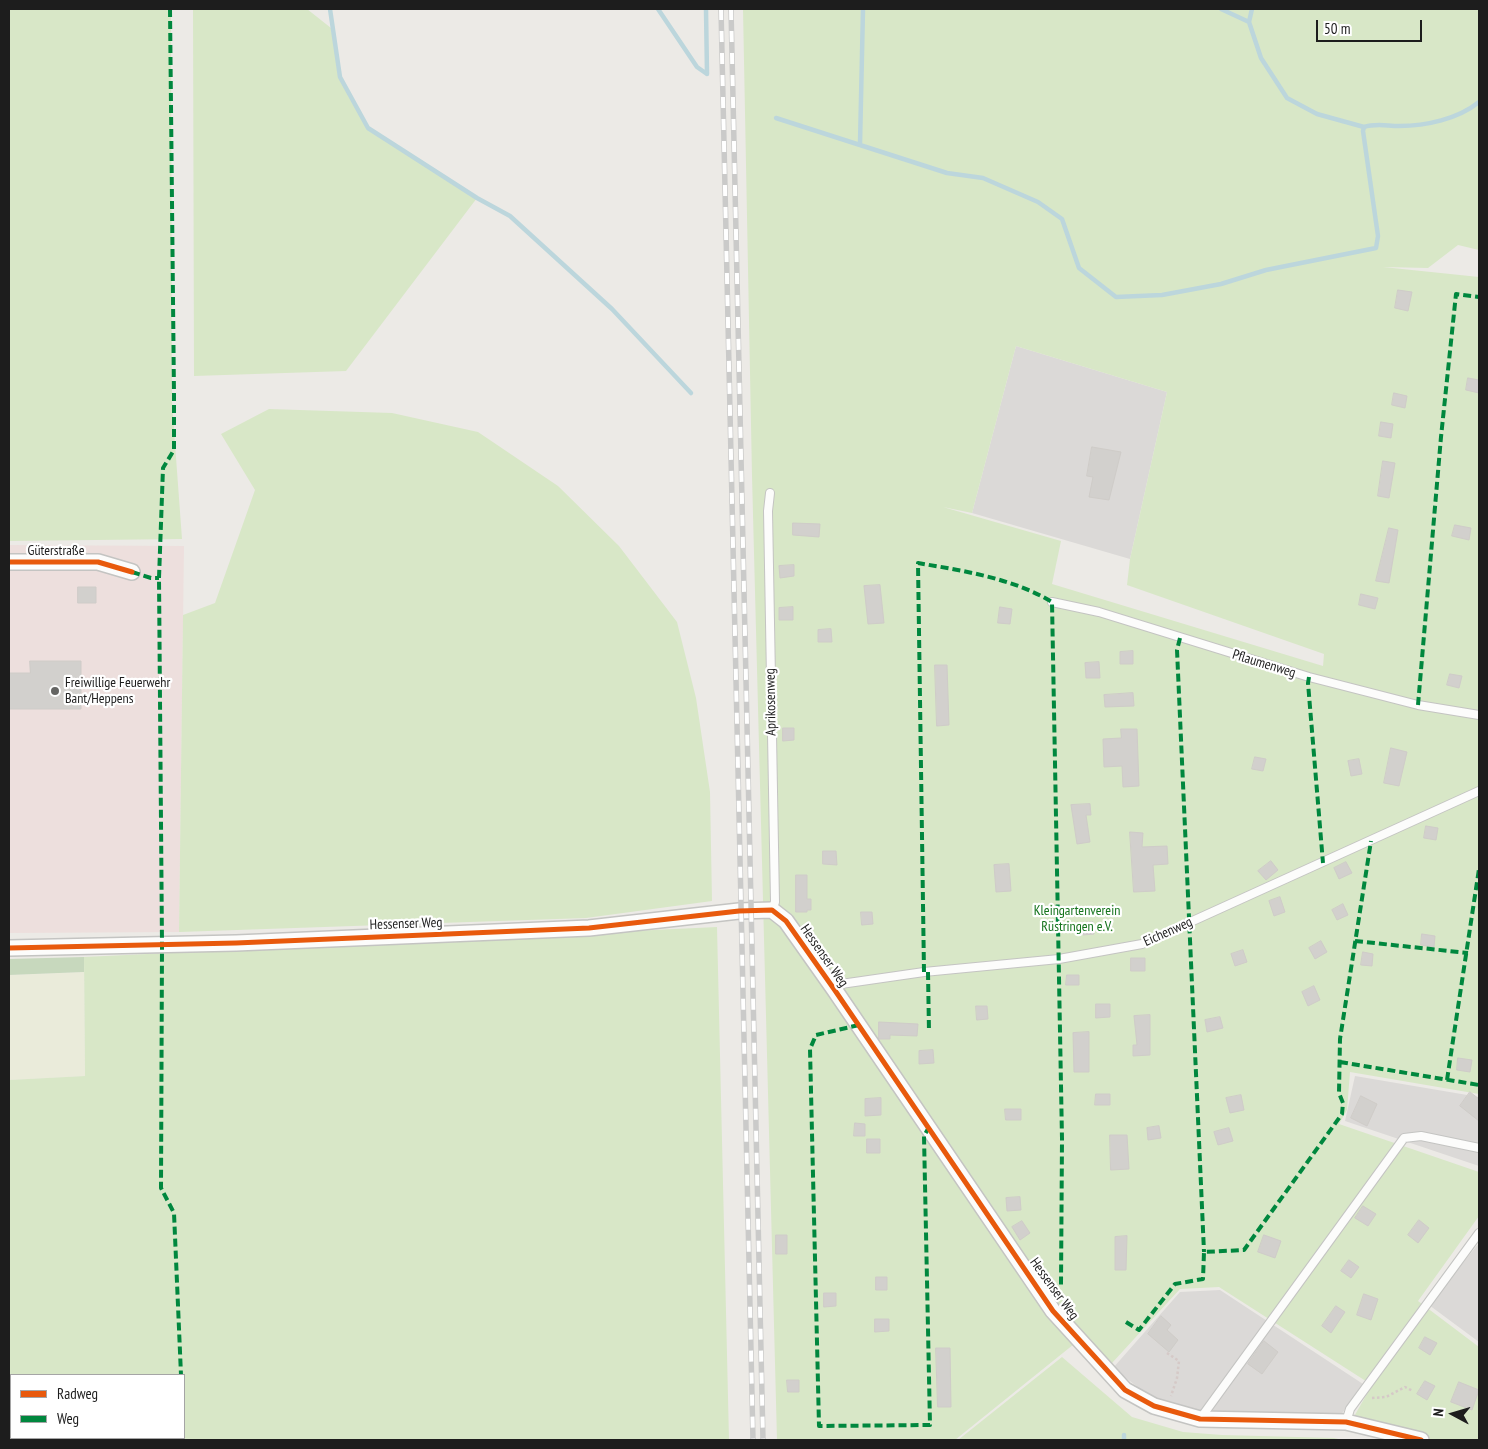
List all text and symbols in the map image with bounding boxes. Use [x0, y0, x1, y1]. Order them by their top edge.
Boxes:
scale bar [1318, 10, 1424, 42]
text: 50 m [1324, 19, 1350, 38]
street label: Güterstraße [28, 543, 84, 559]
street label: Pflaumenweg [1230, 646, 1298, 682]
street label: Aprikosenweg [762, 668, 780, 736]
place label: Freiwillige Feuerwehr Bant/Heppens [65, 675, 170, 708]
marker: Freiwillige Feuerwehr Bant/Heppens [49, 685, 61, 697]
park label: Kleingartenverein Rüstringen e.V. [1034, 903, 1120, 936]
street label: Hessenser Weg [369, 914, 443, 934]
street label: Eichenweg [1141, 914, 1195, 950]
street label: Hessenser Weg [796, 921, 852, 991]
street label: Hessenser Weg [1026, 1255, 1082, 1323]
legend [10, 1374, 185, 1439]
text: Radweg [57, 1384, 98, 1403]
north arrow [1428, 1389, 1478, 1439]
text: N [1429, 1408, 1447, 1417]
text: Weg [57, 1409, 79, 1428]

